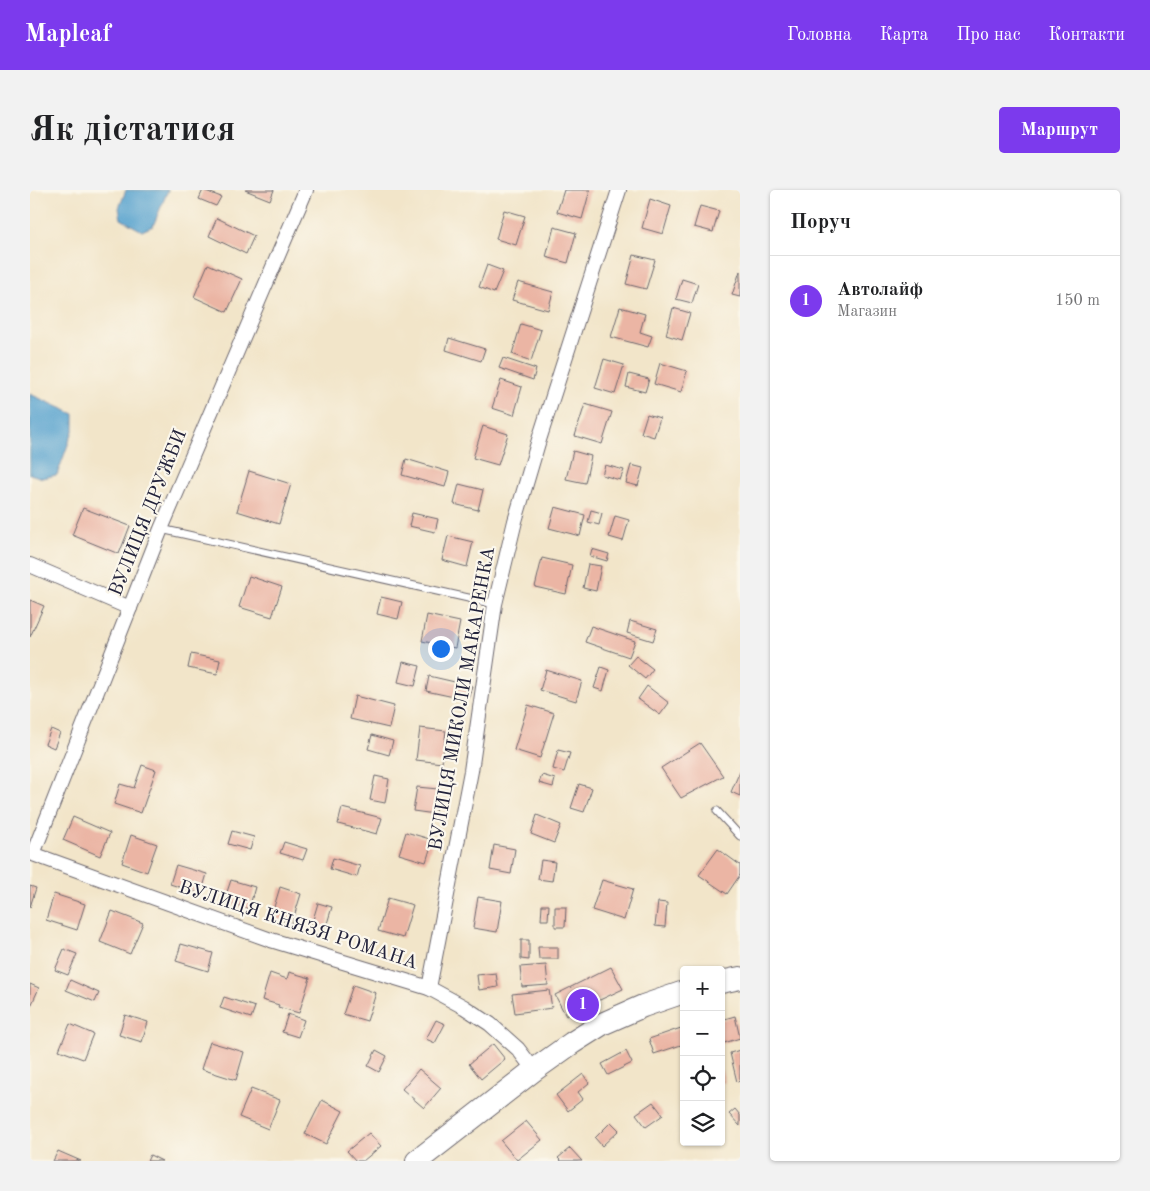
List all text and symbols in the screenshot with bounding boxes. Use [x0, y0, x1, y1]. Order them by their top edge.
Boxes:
text: Mapleaf [25, 23, 111, 47]
text: Головна [787, 26, 852, 44]
text: Карта [880, 26, 928, 44]
text: Про нас [956, 26, 1021, 44]
text: Контакти [1049, 26, 1125, 44]
button: Маршрут [999, 107, 1120, 153]
text: Як дістатися [30, 113, 235, 148]
text: Поруч [790, 212, 851, 233]
text: Автолайф [837, 281, 923, 300]
text: 1 [801, 293, 811, 309]
text: 150 m [1055, 293, 1100, 309]
text: Магазин [837, 304, 897, 320]
street label: ВУЛИЦЯ ДРУЖБИ [107, 427, 191, 599]
street label: ВУЛИЦЯ МИКОЛИ МАКАРЕНКА [427, 545, 499, 853]
your location [428, 636, 454, 662]
street label: ВУЛИЦЯ КНЯЗЯ РОМАНА [176, 878, 420, 974]
map controls [680, 966, 725, 1146]
button: + [680, 966, 725, 1011]
pin: 1 [567, 986, 599, 1024]
button: − [680, 1011, 725, 1056]
button: locate [680, 1056, 725, 1101]
button: layers [680, 1101, 725, 1146]

